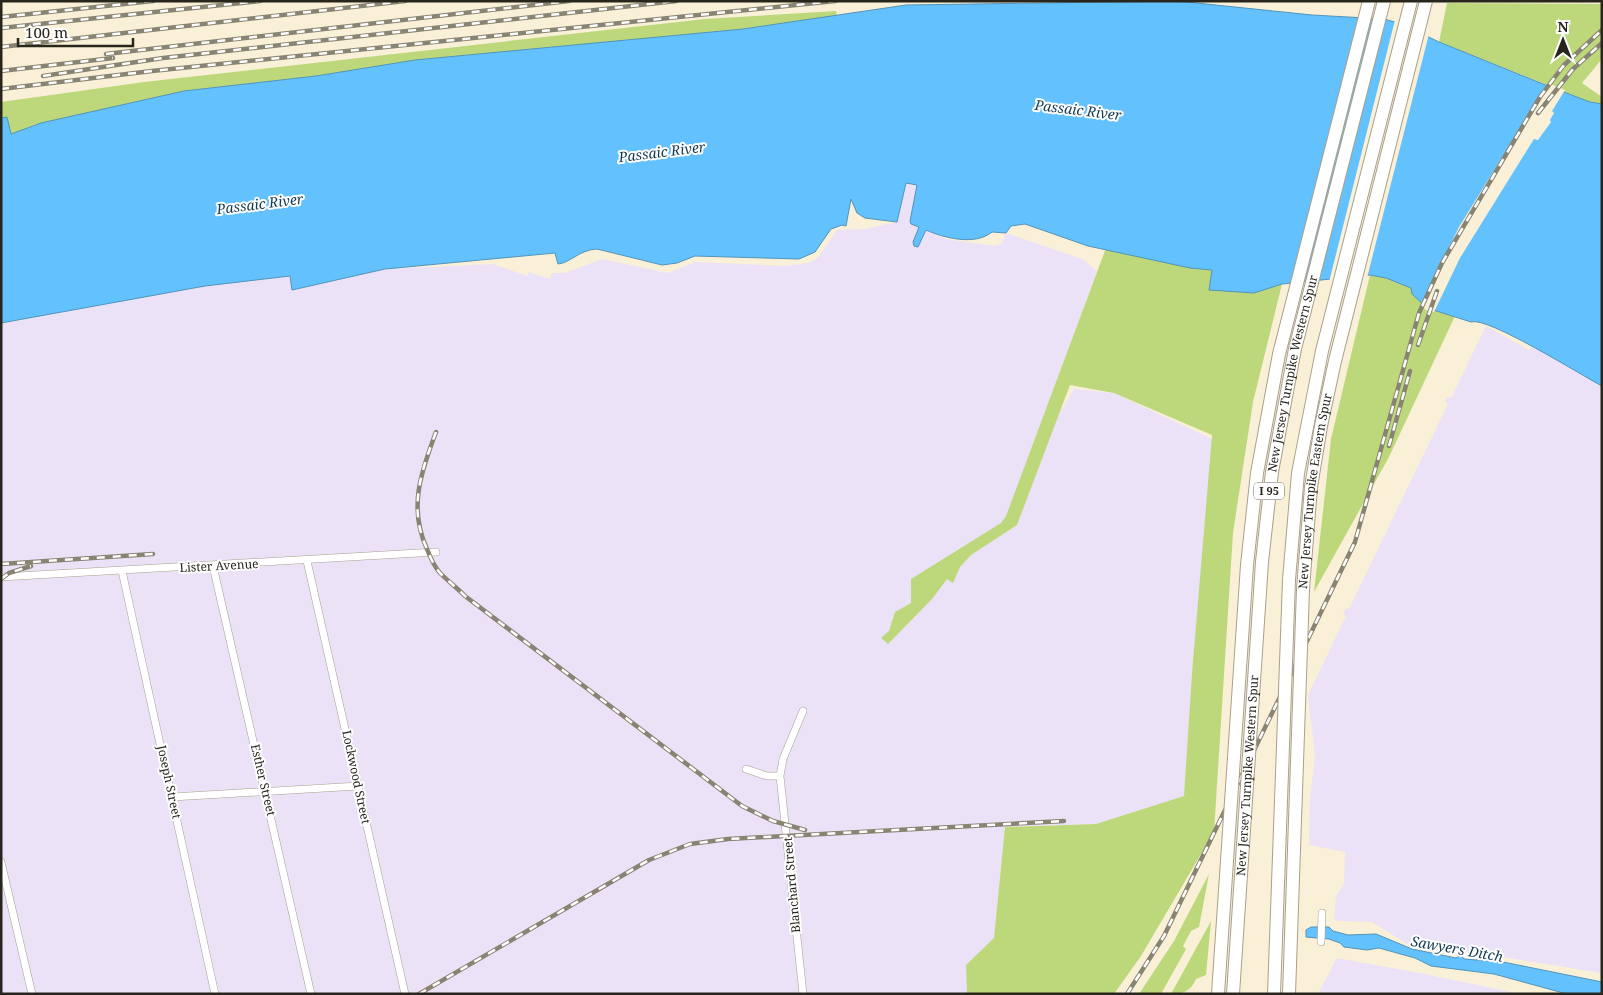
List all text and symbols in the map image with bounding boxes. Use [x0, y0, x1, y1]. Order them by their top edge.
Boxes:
scale bar [18, 15, 132, 47]
north arrow [1538, 15, 1588, 65]
text: N [1557, 17, 1569, 36]
text: 100 m [25, 22, 68, 42]
water label: Passaic River [1033, 95, 1123, 124]
water label: Passaic River [617, 137, 707, 166]
water label: Passaic River [215, 189, 305, 218]
street label: New Jersey Turnpike Western Spur [1263, 273, 1322, 474]
street label: New Jersey Turnpike Eastern Spur [1294, 391, 1336, 589]
road number: I 95 [1254, 482, 1284, 500]
street label: Lister Avenue [179, 555, 259, 576]
street label: New Jersey Turnpike Western Spur [1232, 674, 1262, 876]
street label: Lockwood Street [338, 728, 375, 825]
street label: Esther Street [247, 742, 280, 818]
street label: Joseph Street [153, 743, 186, 820]
street label: Blanchard Street [779, 837, 804, 934]
water label: Sawyers Ditch [1410, 931, 1505, 966]

